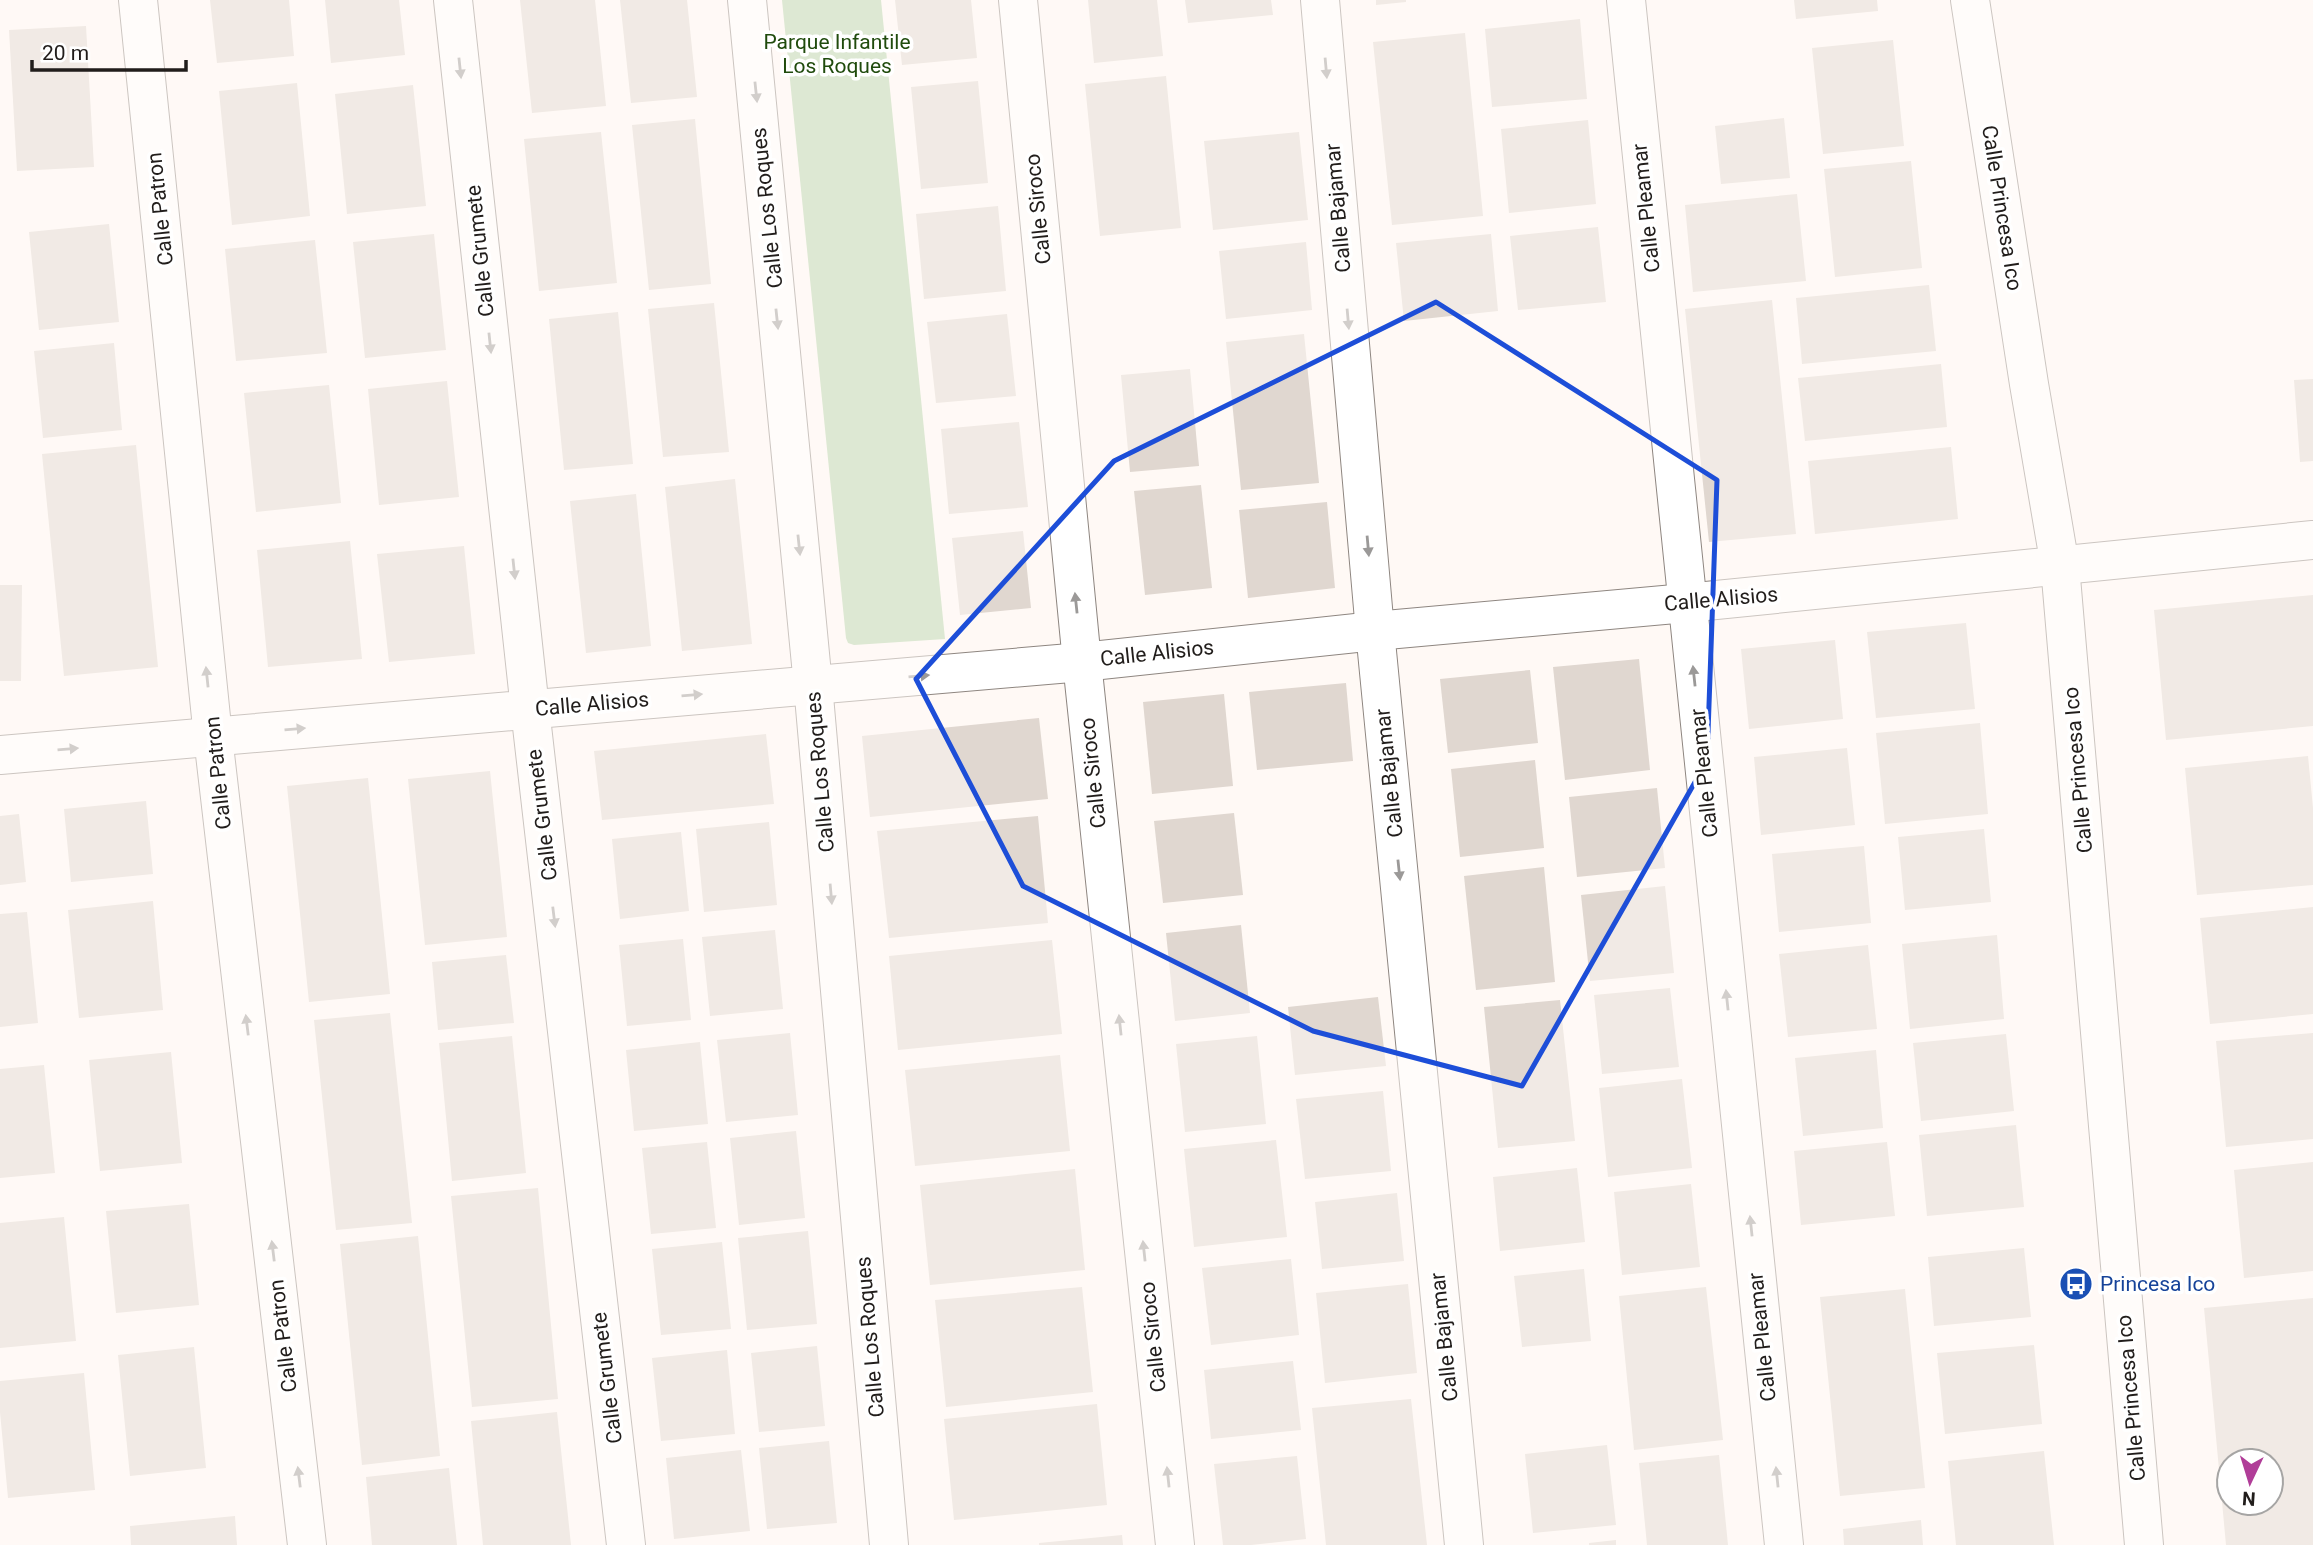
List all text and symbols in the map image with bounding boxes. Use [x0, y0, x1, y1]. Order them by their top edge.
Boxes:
scale bar [32, 28, 186, 72]
park label: Parque Infantile Los Roques [763, 30, 911, 78]
text: 20 m [42, 41, 89, 65]
one-way arrow [455, 57, 466, 79]
one-way arrow [1321, 57, 1332, 79]
one-way arrow [750, 82, 761, 104]
street label: Calle Princesa Ico [1977, 124, 2027, 292]
street label: Calle Los Roques [747, 126, 787, 290]
street label: Calle Bajamar [1320, 142, 1356, 274]
street label: Calle Pleamar [1627, 142, 1665, 274]
street label: Calle Patron [142, 151, 178, 267]
street label: Calle Siroco [1020, 152, 1056, 265]
street label: Calle Grumete [461, 184, 499, 318]
one-way arrow [772, 308, 783, 330]
one-way arrow [1343, 308, 1354, 330]
one-way arrow [485, 332, 496, 354]
one-way arrow [794, 534, 805, 556]
one-way arrow [1363, 535, 1374, 557]
one-way arrow [509, 558, 520, 580]
street label: Calle Alisios [1663, 582, 1779, 616]
one-way arrow [1070, 592, 1081, 614]
street label: Calle Alisios [1099, 635, 1215, 671]
one-way arrow [1688, 665, 1699, 687]
one-way arrow [202, 666, 213, 688]
one-way arrow [908, 670, 930, 681]
street label: Calle Princesa Ico [2059, 686, 2097, 854]
street label: Calle Alisios [534, 687, 650, 721]
one-way arrow [681, 689, 703, 700]
street label: Calle Los Roques [801, 691, 839, 853]
street label: Calle Bajamar [1370, 707, 1408, 839]
street label: Calle Pleamar [1685, 707, 1723, 839]
street label: Calle Patron [200, 715, 236, 831]
street label: Calle Siroco [1075, 716, 1111, 829]
one-way arrow [284, 724, 306, 735]
one-way arrow [57, 743, 79, 754]
street label: Calle Grumete [522, 748, 562, 882]
one-way arrow [1393, 859, 1404, 881]
one-way arrow [826, 883, 837, 905]
one-way arrow [548, 906, 559, 928]
one-way arrow [1722, 989, 1733, 1011]
one-way arrow [1114, 1013, 1125, 1035]
one-way arrow [241, 1014, 252, 1036]
one-way arrow [1745, 1215, 1756, 1237]
one-way arrow [267, 1240, 278, 1262]
one-way arrow [1138, 1240, 1149, 1262]
street label: Calle Los Roques [851, 1256, 889, 1418]
bus stop icon: Princesa Ico [2057, 1265, 2095, 1303]
street label: Calle Bajamar [1425, 1271, 1463, 1403]
street label: Calle Pleamar [1743, 1271, 1781, 1403]
place label: Princesa Ico [2100, 1272, 2215, 1296]
street label: Calle Patron [264, 1278, 302, 1394]
street label: Calle Siroco [1135, 1280, 1171, 1393]
street label: Calle Grumete [587, 1311, 627, 1445]
street label: Calle Princesa Ico [2112, 1314, 2150, 1482]
north arrow [2215, 1447, 2285, 1517]
one-way arrow [293, 1466, 304, 1488]
one-way arrow [1162, 1466, 1173, 1488]
one-way arrow [1771, 1466, 1782, 1488]
text: N [2241, 1487, 2256, 1510]

